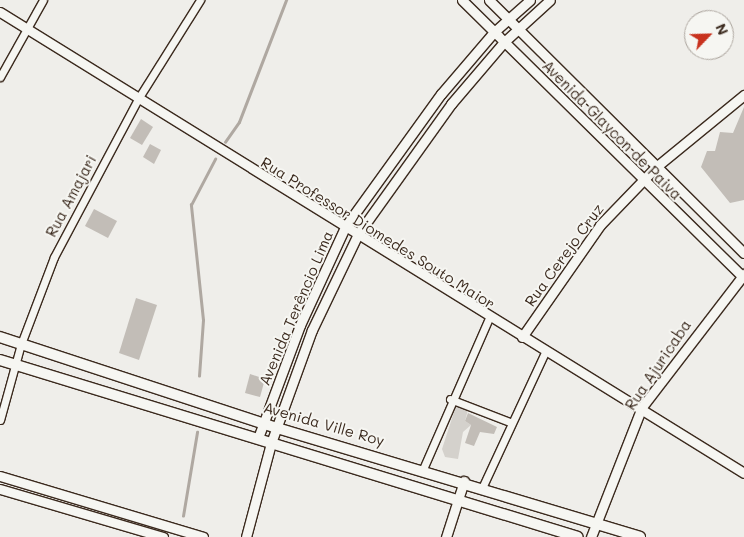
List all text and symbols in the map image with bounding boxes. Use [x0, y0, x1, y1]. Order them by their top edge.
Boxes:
north arrow [684, 10, 734, 60]
text: N [711, 20, 733, 38]
street label: Avenida Glaycon de Paiva [539, 57, 685, 203]
street label: Rua Amajari [42, 152, 100, 240]
street label: Rua Professor Diomedes Souto Maior [258, 153, 498, 313]
street label: Rua Cerejo Cruz [521, 200, 607, 310]
street label: Avenida Terêncio Lima [255, 228, 337, 388]
street label: Rua Ajuricaba [621, 317, 695, 413]
street label: Avenida Ville Roy [262, 398, 386, 450]

